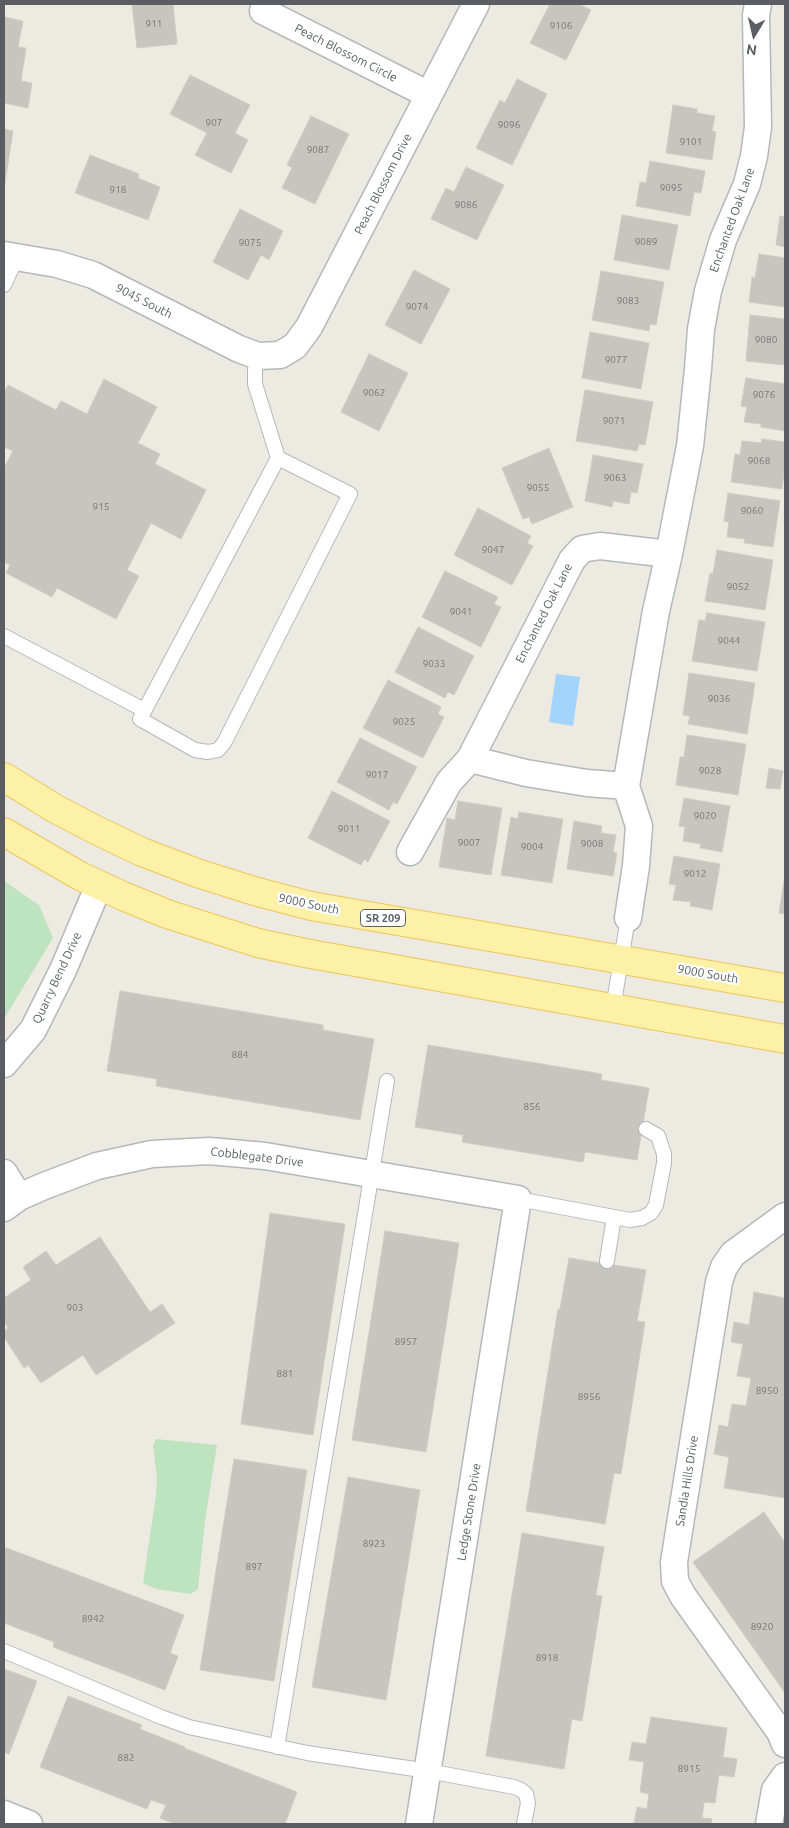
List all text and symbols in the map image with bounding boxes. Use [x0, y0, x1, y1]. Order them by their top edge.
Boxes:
north arrow [729, 10, 779, 60]
house number: 911 [146, 18, 162, 30]
house number: 9106 [550, 20, 572, 32]
street label: Peach Blossom Circle [292, 21, 400, 85]
text: N [745, 41, 758, 59]
house number: 907 [206, 117, 222, 129]
house number: 9096 [498, 119, 520, 131]
street label: Peach Blossom Drive [351, 131, 415, 237]
house number: 9101 [680, 136, 702, 148]
house number: 9087 [307, 144, 329, 156]
street label: Enchanted Oak Lane [706, 166, 758, 274]
house number: 9095 [660, 182, 682, 194]
house number: 918 [110, 184, 126, 196]
house number: 9086 [455, 199, 477, 211]
house number: 9089 [635, 236, 657, 248]
house number: 9075 [239, 237, 261, 249]
street label: 9045 South [113, 281, 175, 321]
house number: 9083 [617, 295, 639, 307]
house number: 9074 [406, 301, 428, 313]
house number: 9080 [755, 334, 777, 346]
house number: 9077 [605, 354, 627, 366]
house number: 9062 [363, 387, 385, 399]
house number: 9076 [753, 389, 775, 401]
house number: 9071 [603, 415, 625, 427]
house number: 9068 [748, 455, 770, 467]
house number: 9063 [604, 472, 626, 484]
house number: 9055 [527, 482, 549, 494]
house number: 915 [93, 501, 109, 513]
house number: 9060 [741, 505, 763, 517]
house number: 9047 [482, 544, 504, 556]
street label: Enchanted Oak Lane [513, 561, 575, 665]
house number: 9052 [727, 581, 749, 593]
house number: 9041 [450, 606, 472, 618]
house number: 9044 [718, 635, 740, 647]
house number: 9033 [423, 658, 445, 670]
house number: 9036 [708, 693, 730, 705]
house number: 9025 [393, 716, 415, 728]
house number: 9028 [699, 765, 721, 777]
house number: 9017 [366, 769, 388, 781]
house number: 9020 [694, 810, 716, 822]
house number: 9011 [338, 823, 360, 835]
house number: 9007 [458, 837, 480, 849]
house number: 9008 [581, 838, 603, 850]
house number: 9004 [521, 841, 543, 853]
house number: 9012 [684, 868, 706, 880]
street label: 9000 South [277, 891, 341, 917]
road number: SR 209 [360, 910, 406, 926]
street label: Quarry Bend Drive [29, 930, 85, 1026]
street label: 9000 South [676, 962, 740, 986]
house number: 884 [232, 1049, 248, 1061]
house number: 856 [524, 1101, 540, 1113]
street label: Cobblegate Drive [210, 1144, 304, 1170]
house number: 903 [67, 1302, 83, 1314]
house number: 8957 [395, 1336, 417, 1348]
house number: 881 [277, 1368, 293, 1380]
house number: 8950 [756, 1385, 778, 1397]
house number: 8956 [578, 1391, 600, 1403]
street label: Sandia Hills Drive [673, 1434, 701, 1528]
street label: Ledge Stone Drive [454, 1462, 484, 1562]
house number: 8923 [363, 1538, 385, 1550]
house number: 897 [246, 1561, 262, 1573]
house number: 8942 [82, 1613, 104, 1625]
house number: 8920 [751, 1621, 773, 1633]
house number: 8918 [536, 1652, 558, 1664]
house number: 882 [118, 1752, 134, 1764]
house number: 8915 [678, 1763, 700, 1775]

